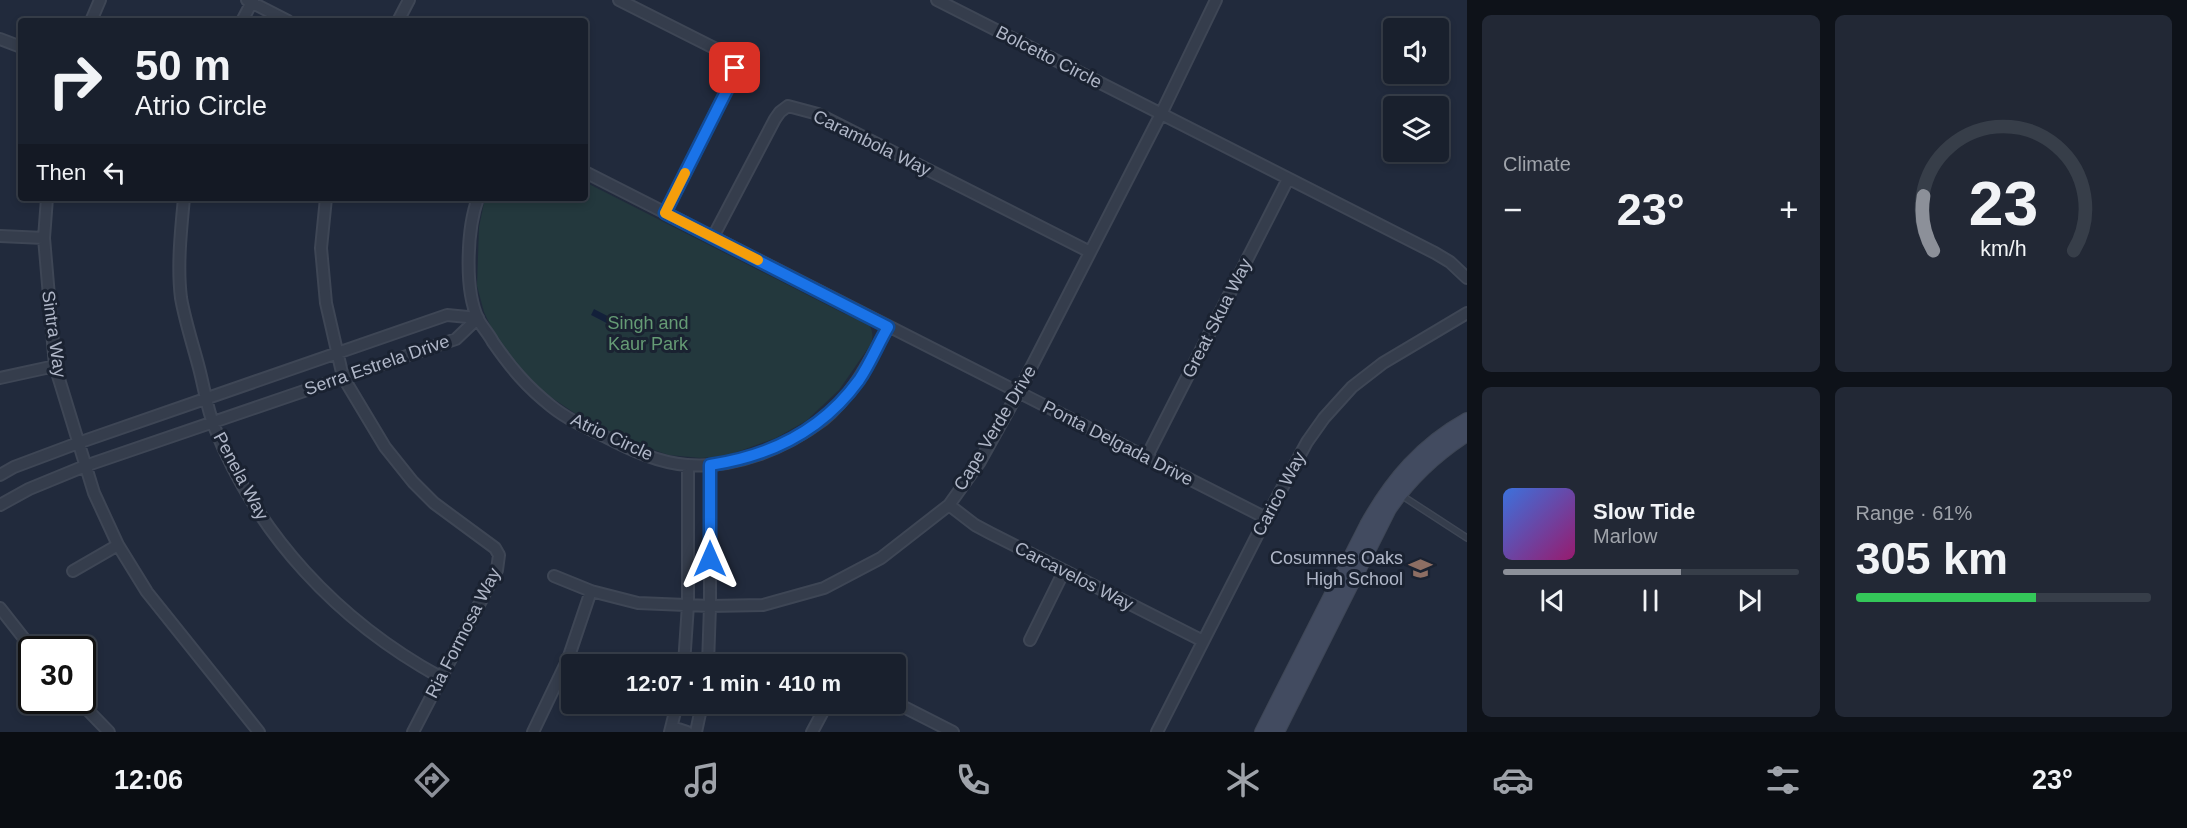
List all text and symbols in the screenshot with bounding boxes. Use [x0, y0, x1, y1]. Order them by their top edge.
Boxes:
map controls [1383, 18, 1449, 162]
button: sound [1383, 18, 1449, 84]
street label: Bolcetto Circle [993, 22, 1105, 92]
icon: right [36, 42, 114, 120]
text: 50 m [135, 42, 231, 89]
pin [709, 42, 760, 93]
icon: arrive [718, 51, 751, 84]
text: Atrio Circle [135, 91, 267, 121]
button: layers [1383, 96, 1449, 162]
street label: Carambola Way [810, 106, 934, 180]
text: Climate [1503, 153, 1571, 175]
icon: left [98, 156, 131, 189]
text: Then [36, 160, 86, 185]
text: 23 [1969, 169, 2038, 238]
text: 23° [1617, 184, 1685, 235]
text: − [1503, 191, 1522, 228]
text: + [1779, 191, 1799, 228]
text: km/h [1980, 237, 2026, 261]
street label: Great Skua Way [1178, 255, 1256, 381]
street label: Sintra Way [38, 289, 70, 379]
park label: Singh and Kaur Park [607, 313, 689, 354]
street label: Serra Estrela Drive [302, 331, 452, 399]
street label: Cape Verde Drive [950, 362, 1040, 494]
street label: Ponta Delgada Drive [1039, 396, 1197, 490]
street label: Atrio Circle [568, 409, 656, 465]
street label: Penela Way [210, 429, 272, 523]
street label: Carico Way [1248, 449, 1310, 539]
text: Slow Tide [1593, 499, 1695, 524]
text: Range · 61% [1856, 502, 1972, 524]
text: Marlow [1593, 525, 1657, 547]
position arrow [678, 527, 742, 591]
text: 305 km [1856, 533, 2008, 584]
street label: Carcavelos Way [1011, 537, 1137, 615]
place label: Cosumnes Oaks High School [1270, 548, 1403, 589]
school or university icon: Cosumnes Oaks High School [1408, 555, 1434, 581]
street label: Ria Formosa Way [422, 565, 504, 701]
icon: previous [1536, 584, 1569, 617]
icon: pause [1634, 584, 1667, 617]
icon: next [1733, 584, 1766, 617]
speed limit sign: 30 [18, 636, 96, 714]
text: 12:07 · 1 min · 410 m [626, 671, 841, 696]
icon: directions [411, 759, 453, 801]
icon: music [681, 759, 723, 801]
icon: phone [952, 759, 994, 801]
icon: climate [1222, 759, 1264, 801]
icon: car [1492, 759, 1534, 801]
icon: filters [1762, 759, 1804, 801]
text: 12:06 [114, 765, 183, 795]
text: 23° [2032, 765, 2073, 795]

